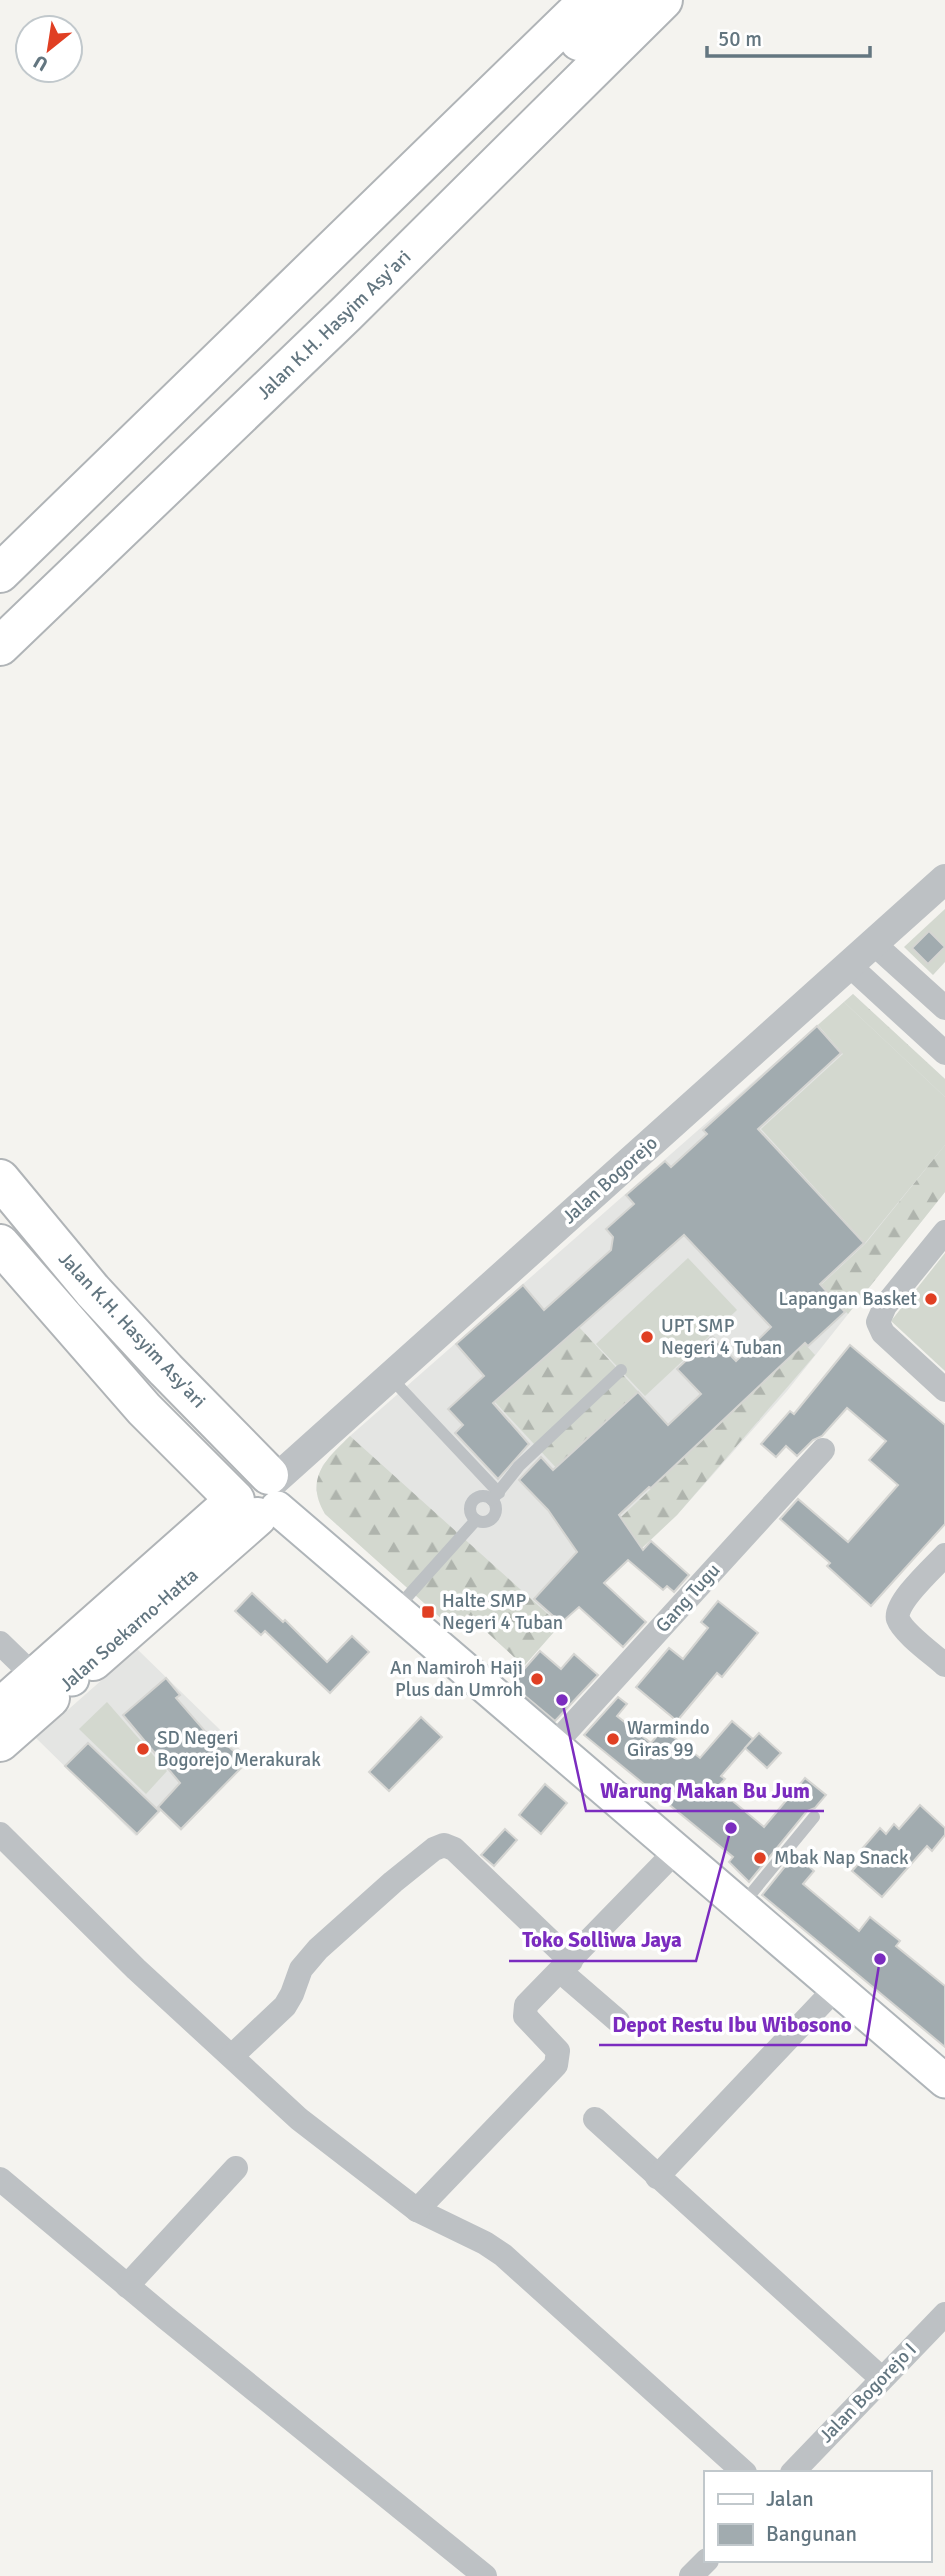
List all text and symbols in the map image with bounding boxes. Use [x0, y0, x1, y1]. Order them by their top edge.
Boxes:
north arrow [14, 14, 84, 84]
scale bar [707, 14, 870, 58]
text: 50 m [718, 26, 762, 52]
text: U [29, 49, 53, 76]
street label: Jalan K.H. Hasyim Asy'ari [252, 245, 416, 405]
street label: Jalan Bogorejo [557, 1131, 663, 1229]
street label: Jalan K.H. Hasyim Asy'ari [53, 1247, 211, 1413]
place label: Lapangan Basket [779, 1287, 917, 1311]
marker: Lapangan Basket [923, 1291, 939, 1307]
place label: UPT SMP Negeri 4 Tuban [661, 1314, 782, 1360]
marker: UPT SMP Negeri 4 Tuban [639, 1329, 655, 1345]
street label: Gang Tugu [651, 1558, 725, 1638]
street label: Jalan Soekarno-Hatta [55, 1563, 203, 1697]
place label: Halte SMP Negeri 4 Tuban [442, 1589, 563, 1635]
marker: Halte SMP Negeri 4 Tuban [420, 1604, 436, 1620]
place label: An Namiroh Haji Plus dan Umroh [390, 1656, 523, 1702]
marker: An Namiroh Haji Plus dan Umroh [529, 1671, 545, 1687]
place label: Warmindo Giras 99 [627, 1716, 710, 1762]
place label: SD Negeri Bogorejo Merakurak [157, 1726, 321, 1772]
marker: Warmindo Giras 99 [605, 1731, 621, 1747]
marker: SD Negeri Bogorejo Merakurak [135, 1741, 151, 1757]
callout: Warung Makan Bu Jum [586, 1769, 824, 1811]
text: Warung Makan Bu Jum [600, 1778, 810, 1804]
place label: Mbak Nap Snack [774, 1846, 909, 1870]
marker: Mbak Nap Snack [752, 1850, 768, 1866]
callout: Toko Solliwa Jaya [509, 1919, 696, 1961]
text: Toko Solliwa Jaya [522, 1927, 682, 1953]
callout: Depot Restu Ibu Wibosono [599, 2003, 866, 2045]
text: Depot Restu Ibu Wibosono [612, 2012, 852, 2038]
street label: Jalan Bogorejo I [814, 2338, 922, 2448]
legend [704, 2471, 931, 2562]
text: Jalan [766, 2486, 814, 2512]
text: Bangunan [766, 2521, 857, 2547]

